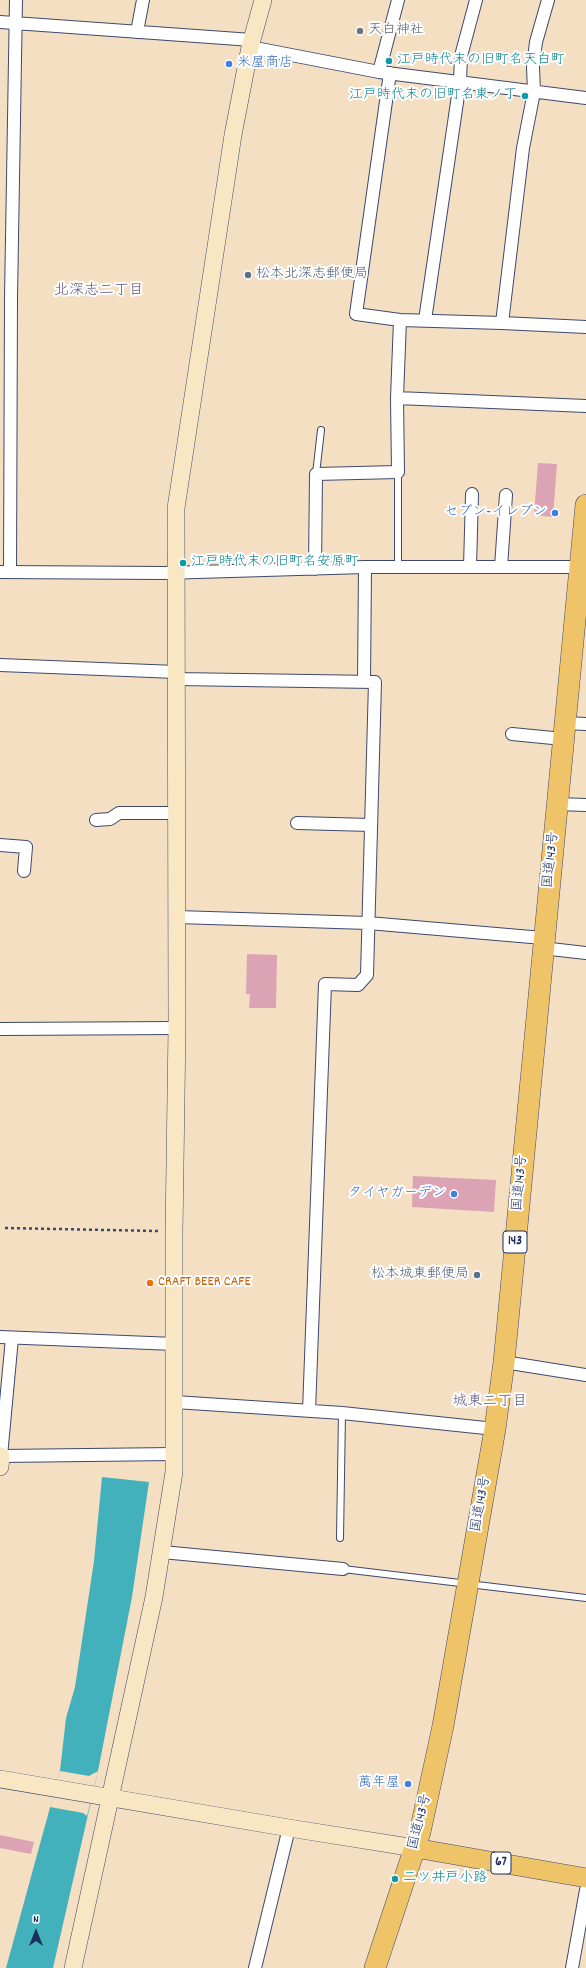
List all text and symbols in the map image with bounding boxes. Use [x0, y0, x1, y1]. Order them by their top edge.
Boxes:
place label: 天白神社 [368, 23, 424, 39]
marker: 天白神社 [355, 26, 365, 36]
place label: 江戸時代末の旧町名天白町 [397, 53, 565, 69]
place label: 米屋商店 [237, 56, 293, 72]
marker: 江戸時代末の旧町名天白町 [384, 56, 394, 66]
marker: 米屋商店 [224, 59, 234, 69]
place label: 江戸時代末の旧町名東ノ丁 [349, 88, 517, 104]
marker: 江戸時代末の旧町名東ノ丁 [520, 91, 530, 101]
place label: 松本北深志郵便局 [256, 267, 368, 283]
marker: 松本北深志郵便局 [243, 270, 253, 280]
district label: 北深志二丁目 [54, 283, 144, 301]
place label: セブン-イレブン [444, 505, 547, 521]
marker: セブン-イレブン [550, 508, 560, 518]
place label: 江戸時代末の旧町名安原町 [191, 555, 359, 571]
marker: 江戸時代末の旧町名安原町 [178, 558, 188, 568]
street label: 国道143号 [541, 831, 563, 889]
street label: 国道143号 [510, 1154, 532, 1212]
place label: タイヤガーデン [348, 1186, 446, 1202]
marker: タイヤガーデン [449, 1189, 459, 1199]
road number: 143 [503, 1231, 527, 1253]
place label: 松本城東郵便局 [371, 1267, 469, 1283]
marker: 松本城東郵便局 [472, 1270, 482, 1280]
place label: CRAFT BEER CAFE [158, 1275, 251, 1291]
marker: CRAFT BEER CAFE [145, 1278, 155, 1288]
district label: 城東二丁目 [453, 1394, 527, 1412]
street label: 国道143号 [469, 1474, 495, 1534]
place label: 萬年屋 [358, 1776, 400, 1792]
marker: 萬年屋 [403, 1779, 413, 1789]
street label: 国道143号 [406, 1792, 436, 1852]
road number: 67 [491, 1852, 511, 1874]
place label: 二ツ井戸小路 [403, 1871, 487, 1887]
marker: 二ツ井戸小路 [390, 1874, 400, 1884]
north arrow [16, 1912, 56, 1952]
text: N [33, 1912, 39, 1928]

